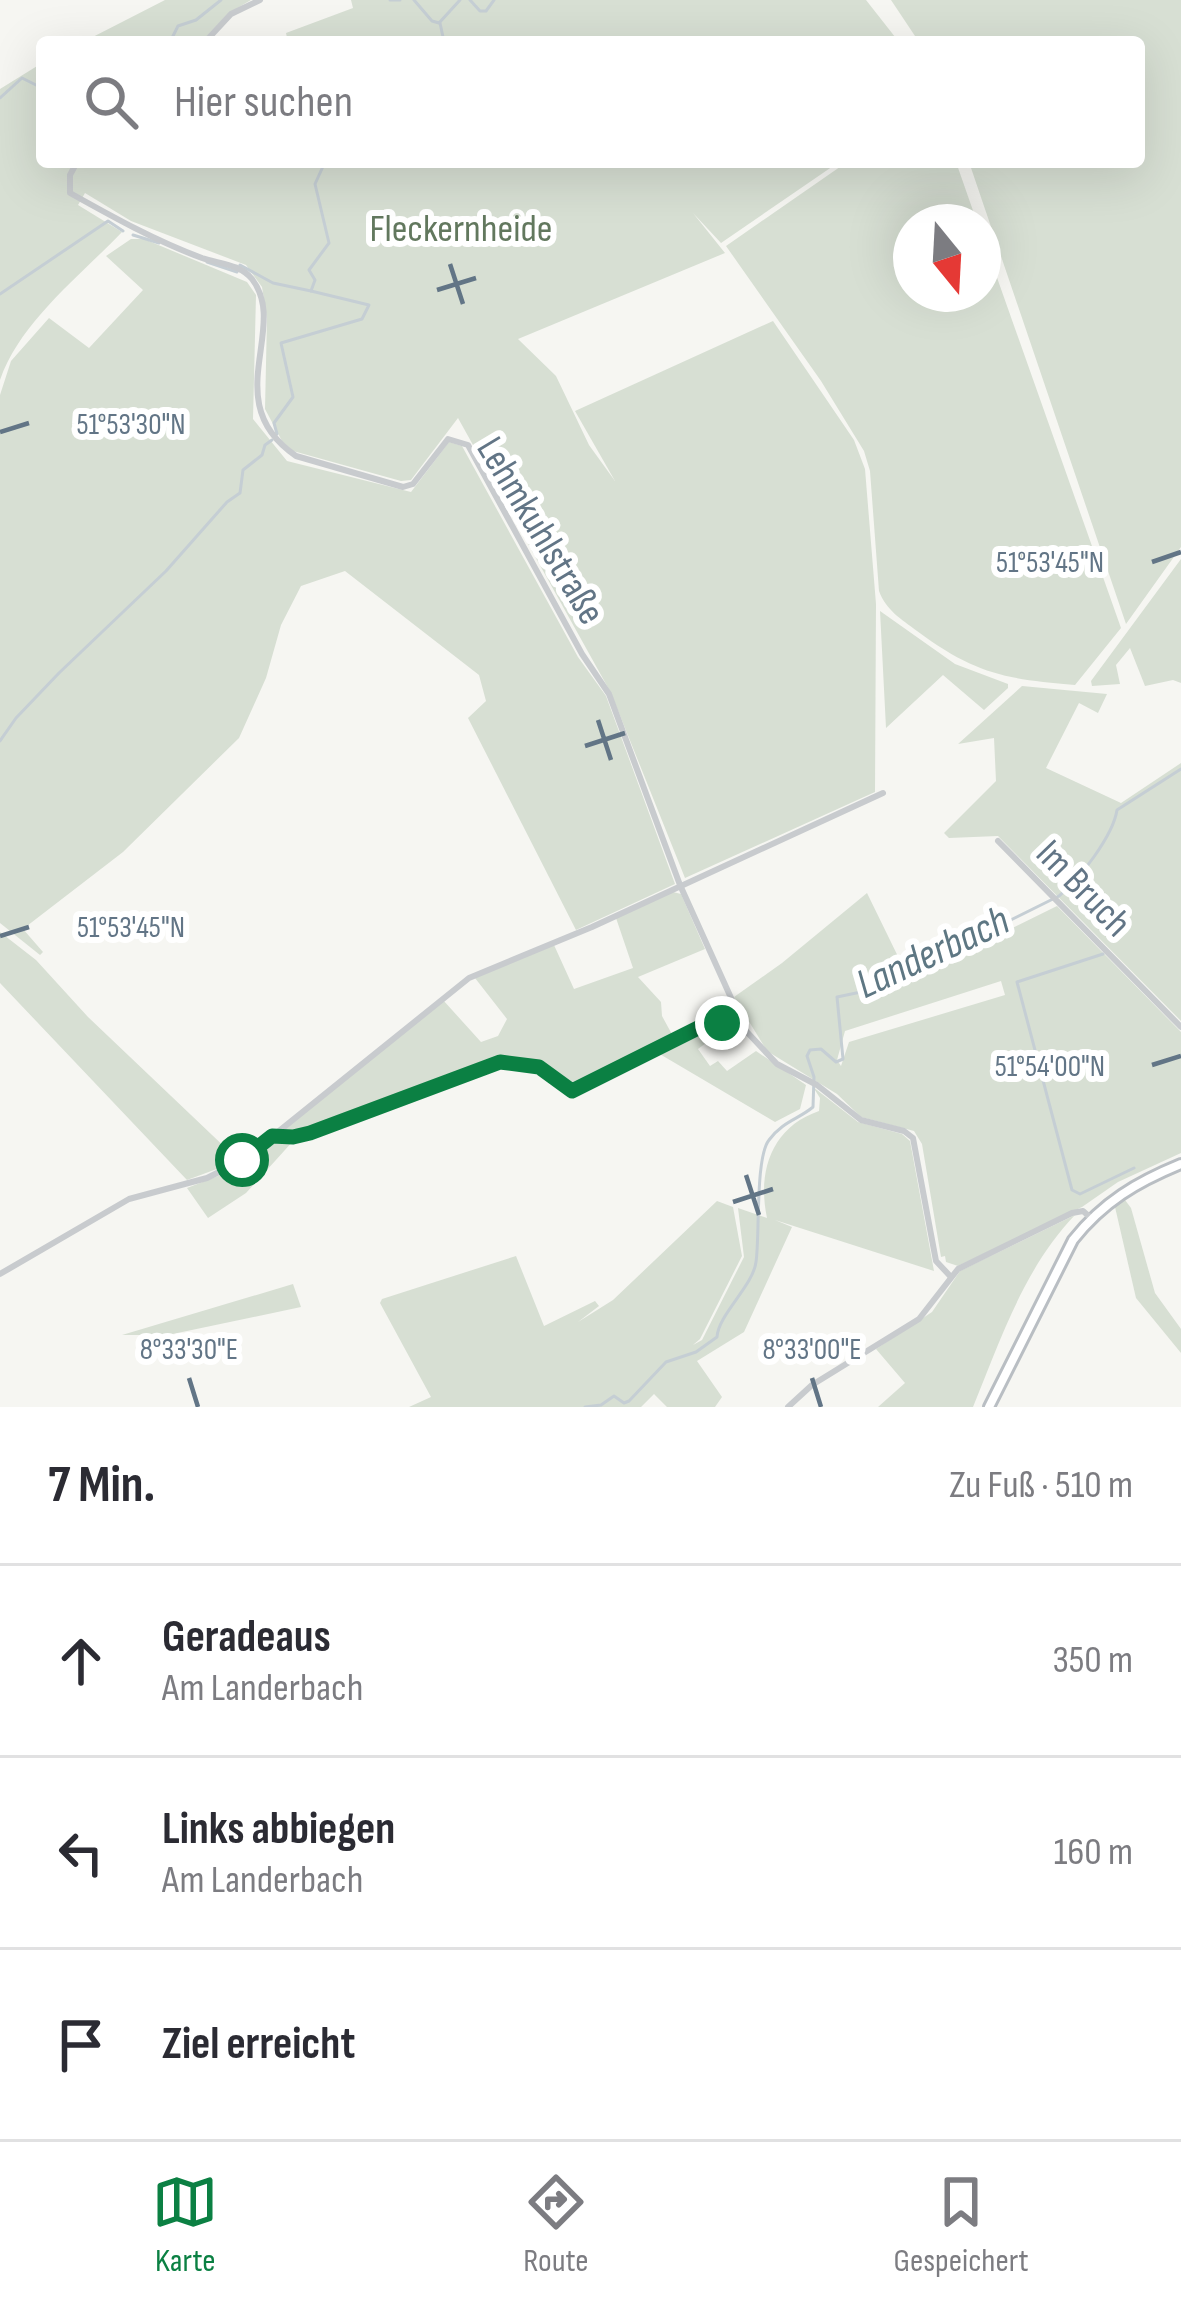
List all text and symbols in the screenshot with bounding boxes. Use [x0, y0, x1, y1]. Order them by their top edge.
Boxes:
search box [36, 36, 1145, 168]
icon: search [78, 69, 144, 135]
text: Hier suchen [174, 75, 353, 130]
north arrow [893, 204, 1001, 312]
park label: Fleckernheide [370, 206, 552, 253]
text: 51°53'30"N [76, 407, 186, 443]
street label: Lehmkuhlstraße [466, 429, 614, 633]
text: 51°53'45"N [996, 545, 1104, 581]
street label: Im Bruch [1026, 831, 1140, 947]
water label: Landerbach [848, 895, 1018, 1011]
text: 51°53'45"N [77, 910, 185, 946]
route end [695, 996, 749, 1050]
text: 51°54'00"N [995, 1049, 1105, 1085]
route start [215, 1133, 269, 1187]
text: 8°33'30"E [140, 1332, 238, 1368]
text: 8°33'00"E [762, 1332, 862, 1368]
text: 7 Min. [48, 1455, 155, 1516]
text: Zu Fuß · 510 m [949, 1462, 1133, 1509]
text: Geradeaus [162, 1610, 331, 1665]
icon: ahead [48, 1628, 114, 1694]
text: 350 m [1052, 1637, 1133, 1684]
text: Am Landerbach [162, 1665, 363, 1712]
text: Links abbiegen [162, 1802, 395, 1857]
icon: left [48, 1820, 114, 1886]
text: 160 m [1054, 1829, 1133, 1876]
text: Am Landerbach [162, 1857, 363, 1904]
icon: arrive [48, 2012, 114, 2078]
text: Ziel erreicht [162, 2017, 355, 2072]
tab: Karte [152, 2169, 218, 2281]
tab: Route [523, 2169, 589, 2281]
tab: Gespeichert [893, 2169, 1029, 2281]

